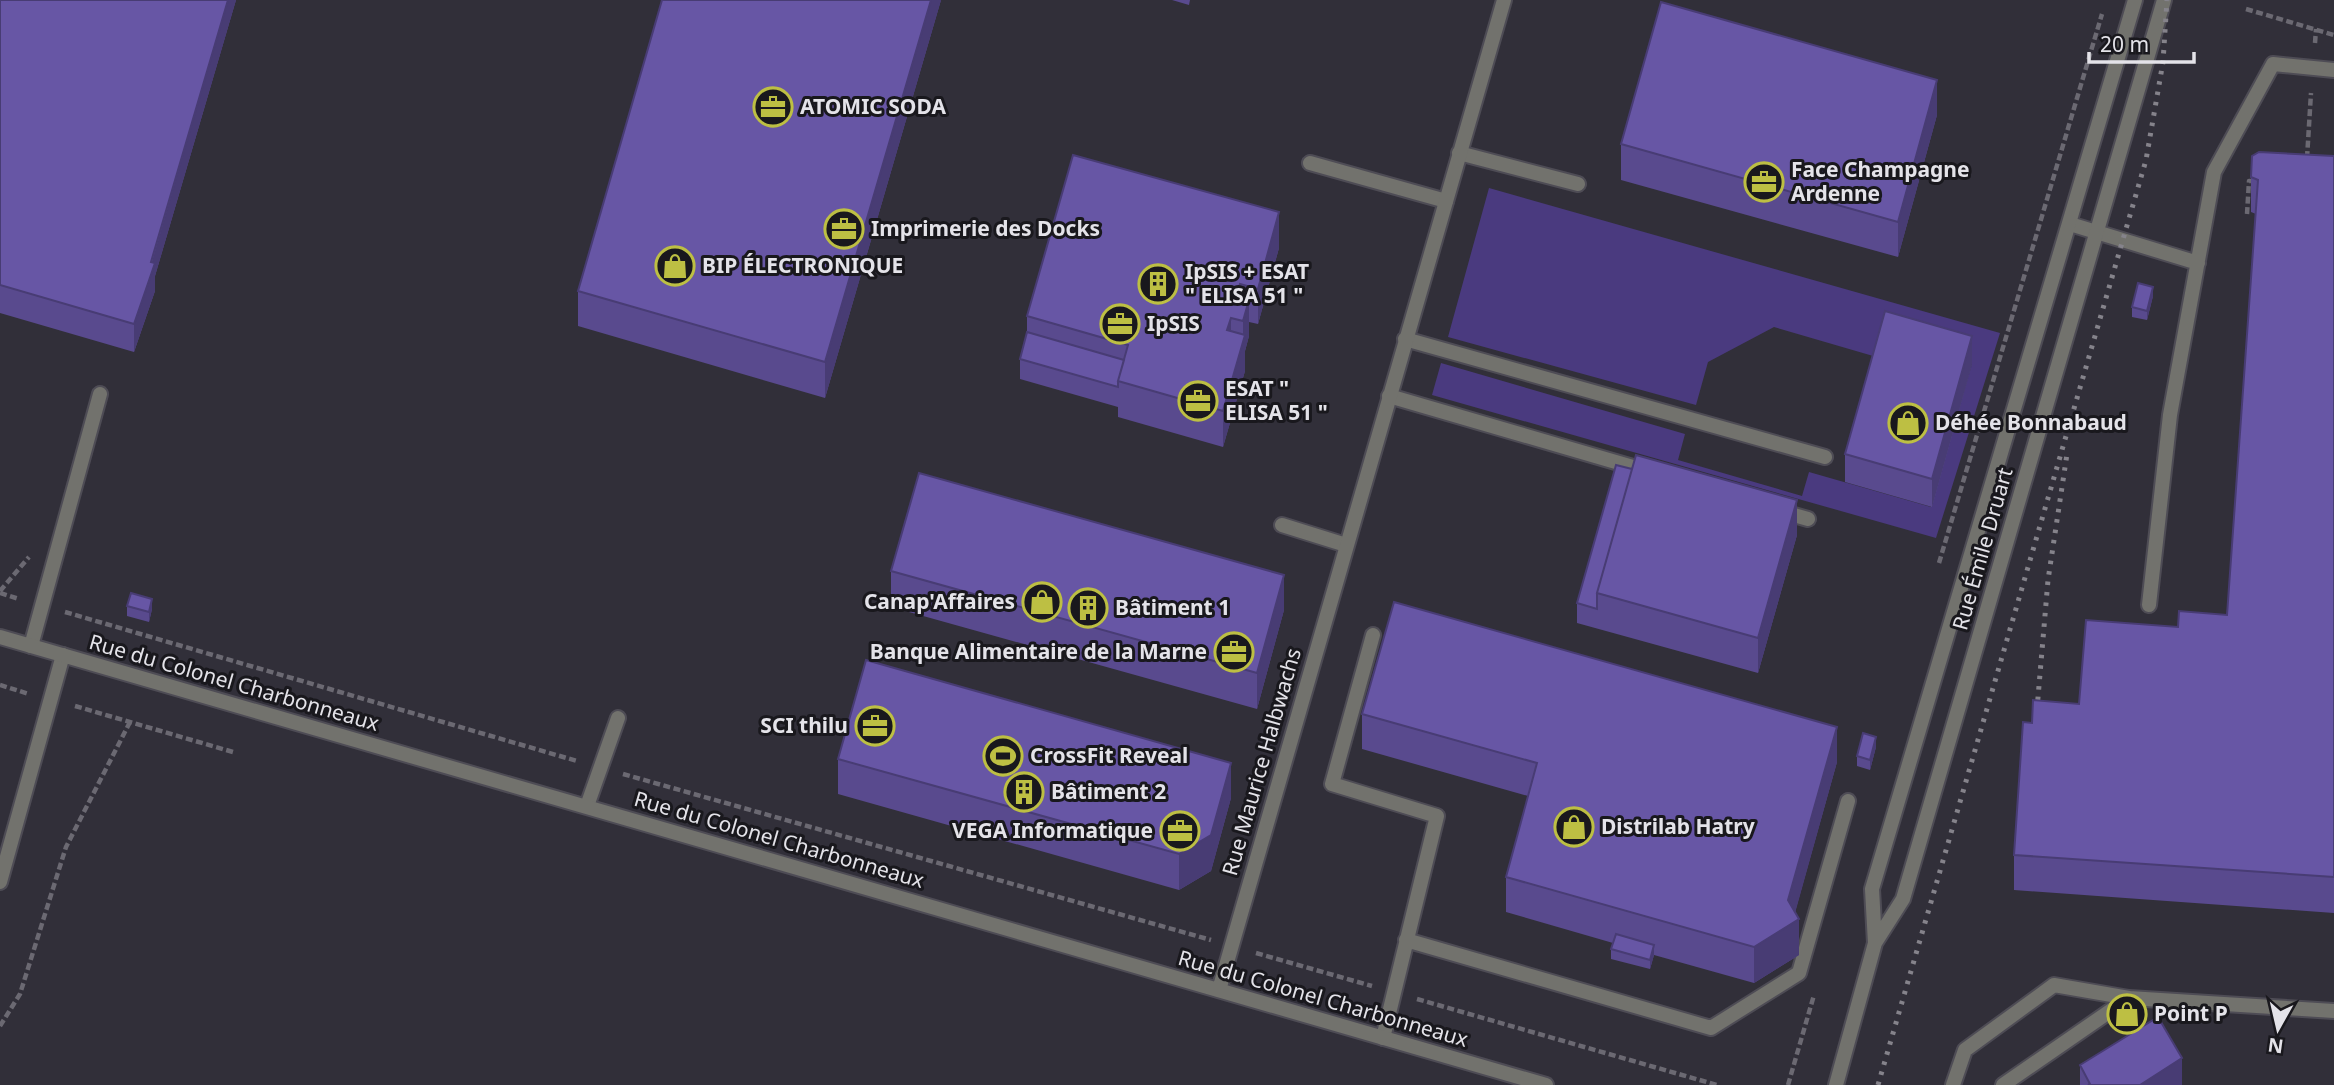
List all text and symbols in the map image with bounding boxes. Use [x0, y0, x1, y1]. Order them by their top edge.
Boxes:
scale bar [2089, 21, 2194, 65]
text: 20 m [2100, 30, 2149, 58]
office icon: ATOMIC SODA [752, 86, 794, 128]
place label: ATOMIC SODA [800, 92, 946, 120]
place label: Face Champagne Ardenne [1791, 155, 1969, 207]
office icon: Face Champagne Ardenne [1743, 161, 1785, 203]
office icon: Imprimerie des Docks [823, 208, 865, 250]
place label: Imprimerie des Docks [871, 214, 1100, 242]
shop icon: BIP ÉLECTRONIQUE [654, 245, 696, 287]
place label: BIP ÉLECTRONIQUE [702, 251, 903, 279]
place label: IpSIS + ESAT " ELISA 51 " [1185, 257, 1309, 309]
building icon: IpSIS + ESAT " ELISA 51 " [1137, 263, 1179, 305]
office icon: IpSIS [1099, 303, 1141, 345]
place label: IpSIS [1147, 309, 1200, 337]
place label: ESAT " ELISA 51 " [1225, 374, 1328, 426]
office icon: ESAT " ELISA 51 " [1177, 380, 1219, 422]
shop icon: Déhée Bonnabaud [1887, 402, 1929, 444]
place label: Déhée Bonnabaud [1935, 408, 2127, 436]
street label: Rue Émile Druart [1945, 464, 2019, 633]
shop icon: Canap'Affaires [1021, 581, 1063, 623]
place label: Canap'Affaires [864, 587, 1015, 615]
building icon: Bâtiment 1 [1067, 587, 1109, 629]
place label: Bâtiment 1 [1115, 593, 1230, 621]
street label: Rue du Colonel Charbonneaux [86, 627, 383, 737]
office icon: Banque Alimentaire de la Marne [1213, 631, 1255, 673]
place label: Banque Alimentaire de la Marne [870, 637, 1207, 665]
street label: Rue Maurice Halbwachs [1215, 645, 1307, 879]
office icon: SCI thilu [854, 705, 896, 747]
place label: SCI thilu [760, 711, 848, 739]
sports icon: CrossFit Reveal [982, 735, 1024, 777]
place label: CrossFit Reveal [1030, 741, 1188, 769]
building icon: Bâtiment 2 [1003, 771, 1045, 813]
place label: Bâtiment 2 [1051, 777, 1166, 805]
street label: Rue du Colonel Charbonneaux [631, 784, 928, 894]
shop icon: Distrilab Hatry [1553, 806, 1595, 848]
office icon: VEGA Informatique [1159, 810, 1201, 852]
place label: Distrilab Hatry [1601, 812, 1755, 840]
place label: VEGA Informatique [952, 816, 1153, 844]
street label: Rue du Colonel Charbonneaux [1175, 943, 1472, 1053]
shop icon: Point P [2106, 993, 2148, 1035]
north arrow [2243, 994, 2313, 1064]
place label: Point P [2154, 999, 2228, 1027]
text: N [2266, 1032, 2285, 1060]

